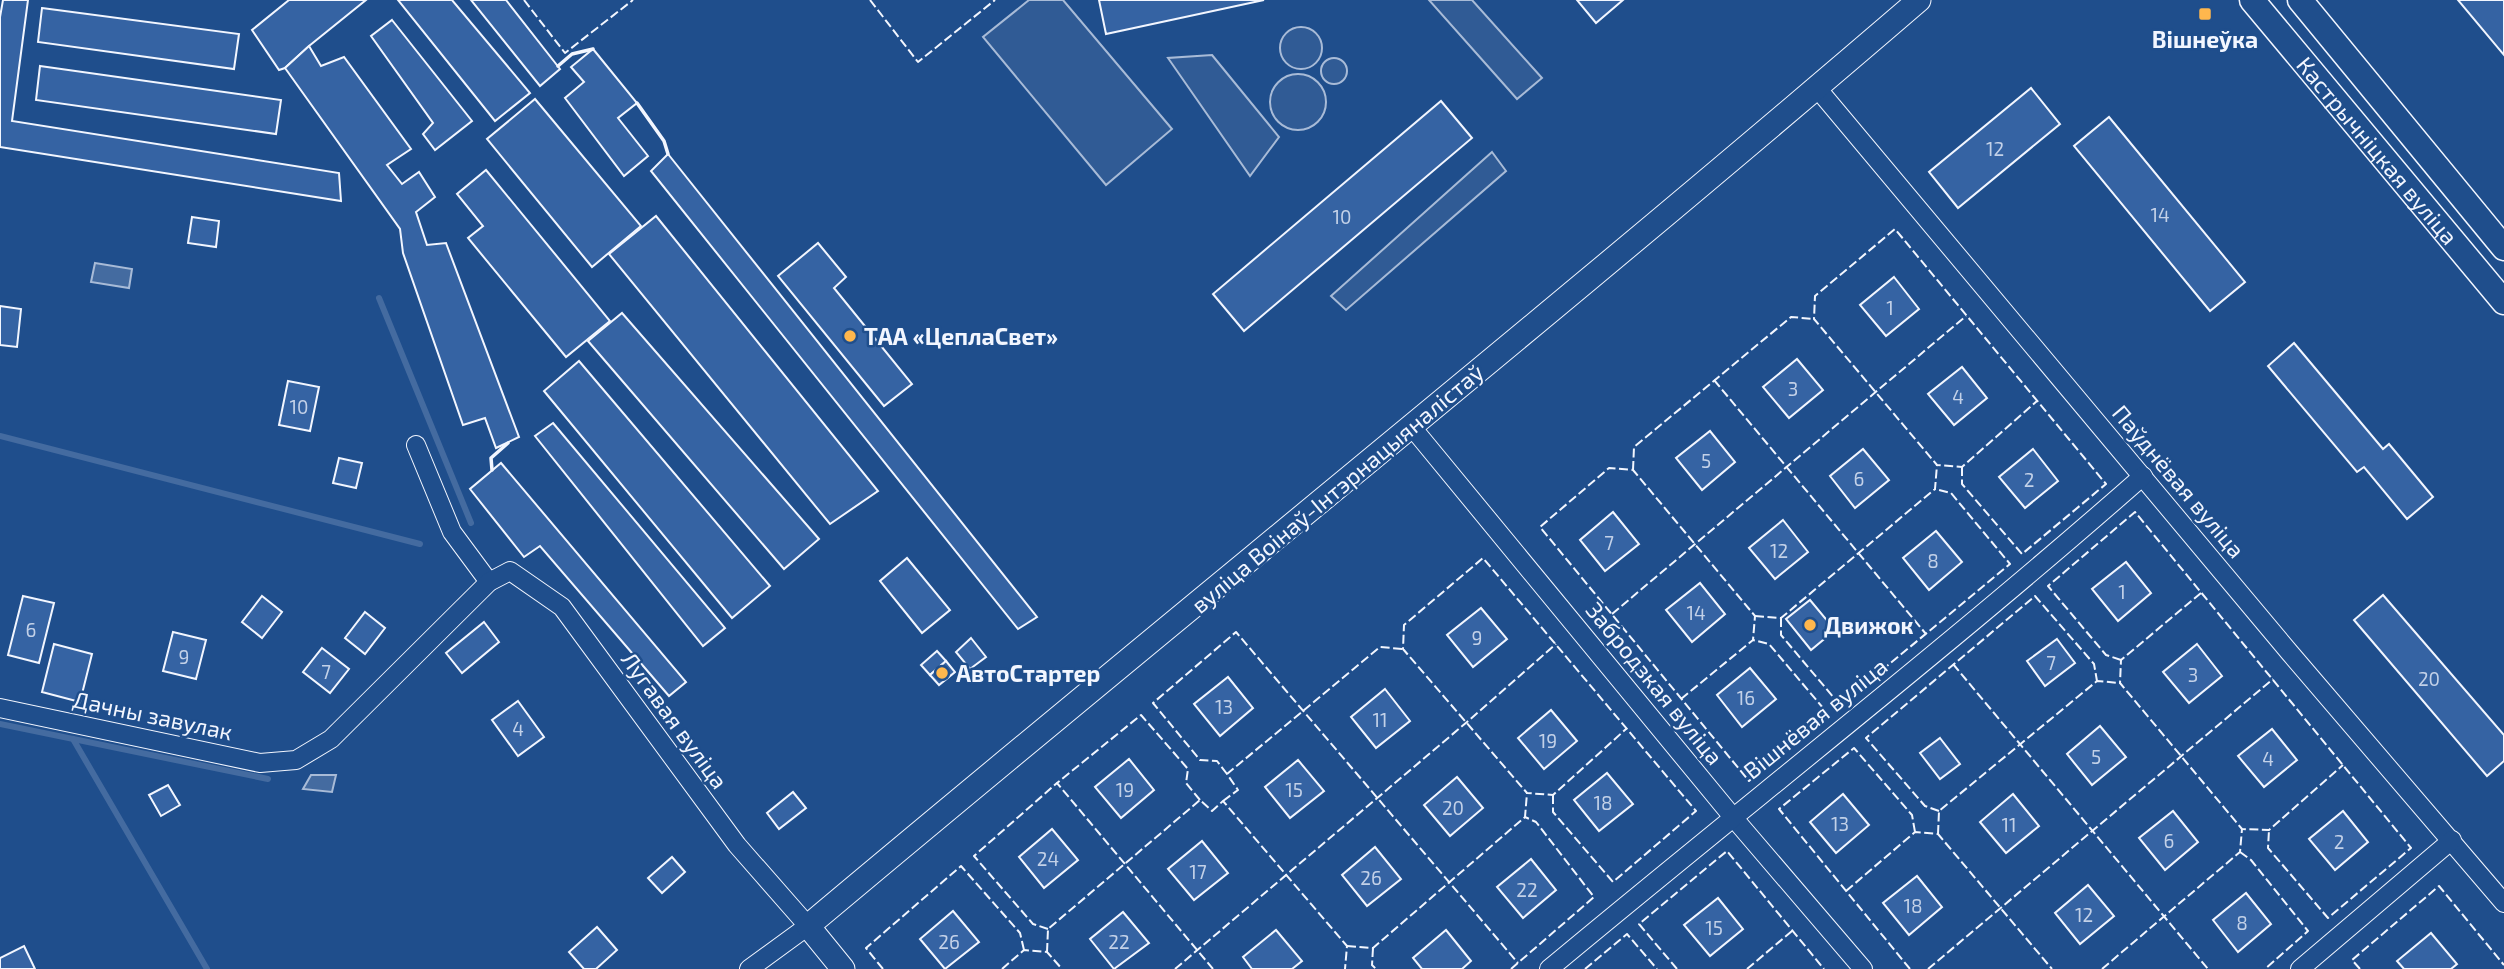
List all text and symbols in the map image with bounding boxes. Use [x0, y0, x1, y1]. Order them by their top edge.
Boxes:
marker: Вішнеўка [2197, 6, 2213, 22]
place label: Вішнеўка [2152, 25, 2258, 53]
street label: Кастрычніцкая вуліца [2291, 51, 2464, 250]
house number: 12 [1986, 137, 2004, 160]
house number: 14 [2150, 203, 2170, 226]
house number: 10 [1332, 205, 1352, 228]
house number: 1 [1886, 296, 1894, 319]
place label: ТАА «ЦеплаСвет» [864, 322, 1058, 350]
marker: ТАА «ЦеплаСвет» [842, 328, 858, 344]
street label: вуліца Воінаў-Інтэрнацыяналістаў [1185, 357, 1489, 619]
house number: 3 [1788, 377, 1798, 400]
house number: 4 [1952, 385, 1964, 408]
house number: 10 [289, 395, 309, 418]
street label: Паўднёвая вуліца [2106, 399, 2251, 564]
house number: 5 [1701, 449, 1711, 472]
house number: 6 [1854, 467, 1864, 490]
house number: 2 [2024, 468, 2034, 491]
house number: 7 [1604, 531, 1614, 554]
house number: 12 [1770, 539, 1788, 562]
house number: 8 [1927, 549, 1939, 572]
house number: 1 [2118, 580, 2126, 603]
street label: Забродзкая вуліца [1580, 596, 1729, 771]
house number: 14 [1686, 601, 1706, 624]
place label: Движок [1824, 611, 1914, 639]
marker: Движок [1802, 617, 1818, 633]
house number: 6 [26, 618, 36, 641]
house number: 9 [1472, 626, 1482, 649]
house number: 9 [179, 645, 189, 668]
street label: Лугавая вуліца [615, 646, 734, 795]
house number: 7 [2046, 651, 2056, 674]
street label: Вішнёвая вуліца [1738, 652, 1893, 785]
place label: АвтоСтартер [956, 659, 1101, 687]
house number: 7 [321, 660, 331, 683]
house number: 3 [2188, 663, 2198, 686]
marker: АвтоСтартер [934, 665, 950, 681]
house number: 20 [2418, 667, 2440, 690]
street label: Дачны завулак [71, 684, 235, 747]
house number: 16 [1737, 686, 1755, 709]
house number: 13 [1215, 695, 1233, 718]
house number: 11 [1372, 708, 1388, 731]
house number: 4 [512, 717, 524, 740]
house number: 19 [1539, 729, 1557, 752]
house number: 5 [2091, 745, 2101, 768]
house number: 4 [2262, 747, 2274, 770]
house number: 19 [1116, 778, 1134, 801]
house number: 15 [1285, 778, 1303, 801]
house number: 18 [1593, 791, 1613, 814]
house number: 20 [1442, 796, 1464, 819]
house number: 13 [1831, 812, 1849, 835]
house number: 11 [2001, 813, 2017, 836]
house number: 6 [2164, 829, 2174, 852]
house number: 2 [2334, 830, 2344, 853]
house number: 24 [1037, 847, 1059, 870]
house number: 17 [1189, 860, 1207, 883]
house number: 26 [1360, 866, 1382, 889]
house number: 22 [1516, 878, 1538, 901]
house number: 18 [1903, 894, 1923, 917]
house number: 12 [2075, 903, 2093, 926]
house number: 8 [2236, 911, 2248, 934]
house number: 15 [1705, 916, 1723, 939]
house number: 26 [938, 930, 960, 953]
house number: 22 [1108, 930, 1130, 953]

